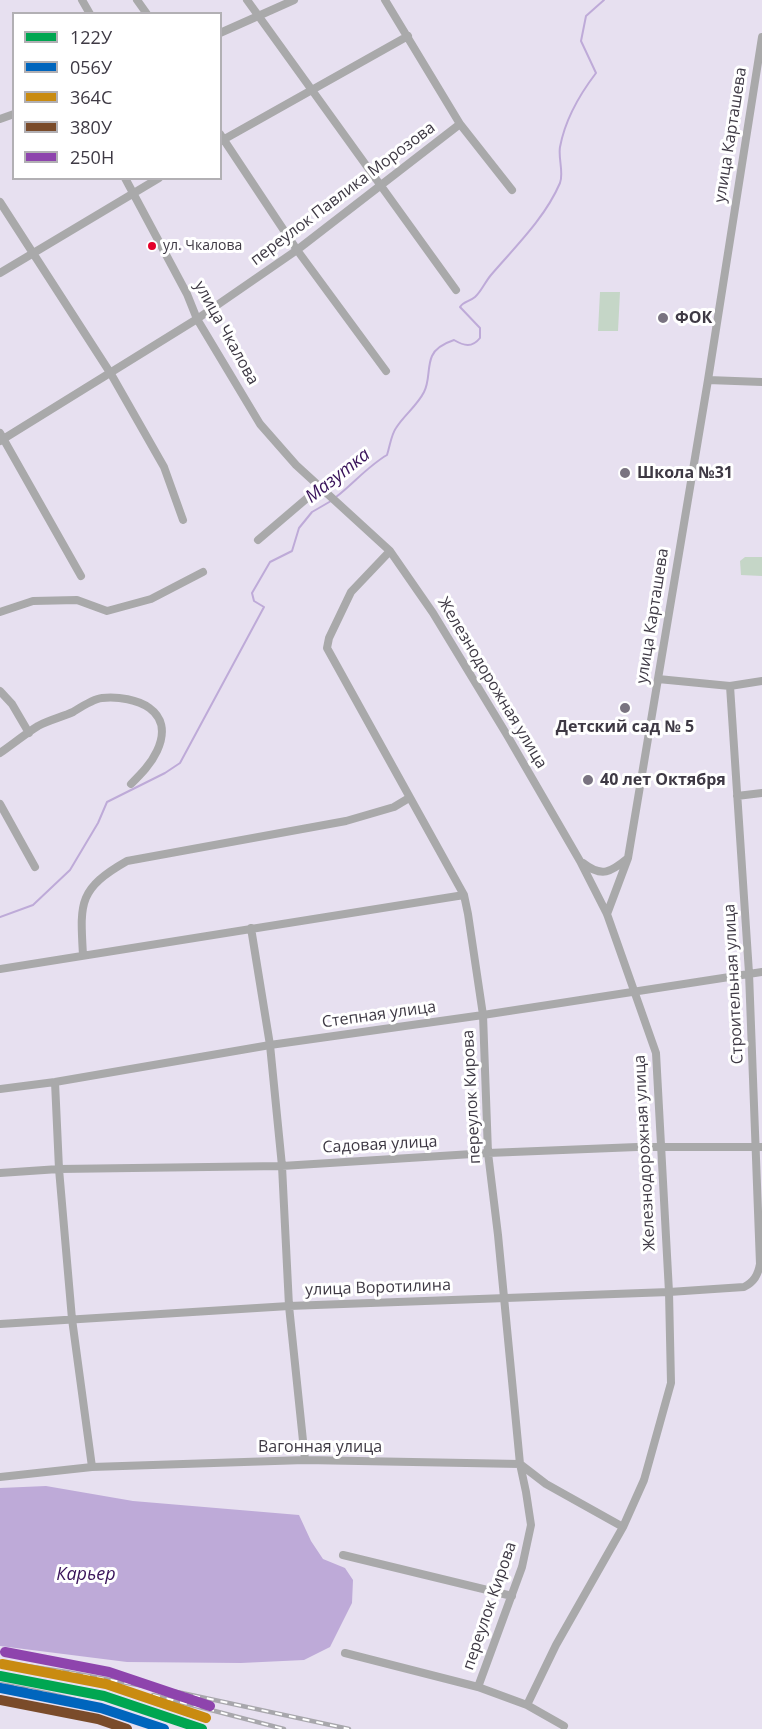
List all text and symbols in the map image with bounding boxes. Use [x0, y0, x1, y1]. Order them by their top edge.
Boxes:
legend [12, 12, 222, 180]
text: 122У [70, 25, 112, 49]
text: 056У [70, 55, 112, 79]
street label: улица Карташева [711, 66, 751, 204]
text: 364С [70, 85, 112, 109]
text: 380У [70, 115, 112, 139]
street label: переулок Павлика Морозова [247, 118, 439, 270]
text: 250Н [70, 145, 114, 169]
place label: ул. Чкалова [163, 238, 242, 254]
marker: ул. Чкалова [146, 240, 158, 252]
street label: улица Чкалова [190, 278, 262, 388]
place label: ФОК [675, 308, 712, 328]
marker: ФОК [656, 311, 670, 325]
water label: Мазутка [301, 444, 375, 508]
place label: Школа №31 [637, 463, 733, 483]
marker: Школа №31 [618, 466, 632, 480]
street label: улица Карташева [633, 547, 673, 685]
street label: Железнодорожная улица [433, 594, 551, 772]
marker: Детский сад № 5 [618, 701, 632, 715]
place label: Детский сад № 5 [556, 717, 694, 737]
place label: 40 лет Октября [600, 770, 726, 790]
marker: 40 лет Октября [581, 773, 595, 787]
street label: Строительная улица [720, 903, 748, 1065]
street label: Степная улица [321, 998, 437, 1032]
street label: переулок Кирова [459, 1029, 485, 1165]
street label: Железнодорожная улица [630, 1054, 660, 1252]
street label: Садовая улица [322, 1132, 438, 1158]
street label: улица Воротилина [305, 1276, 451, 1300]
street label: Вагонная улица [258, 1437, 382, 1457]
street label: переулок Кирова [459, 1539, 521, 1673]
water label: Карьер [56, 1564, 116, 1586]

